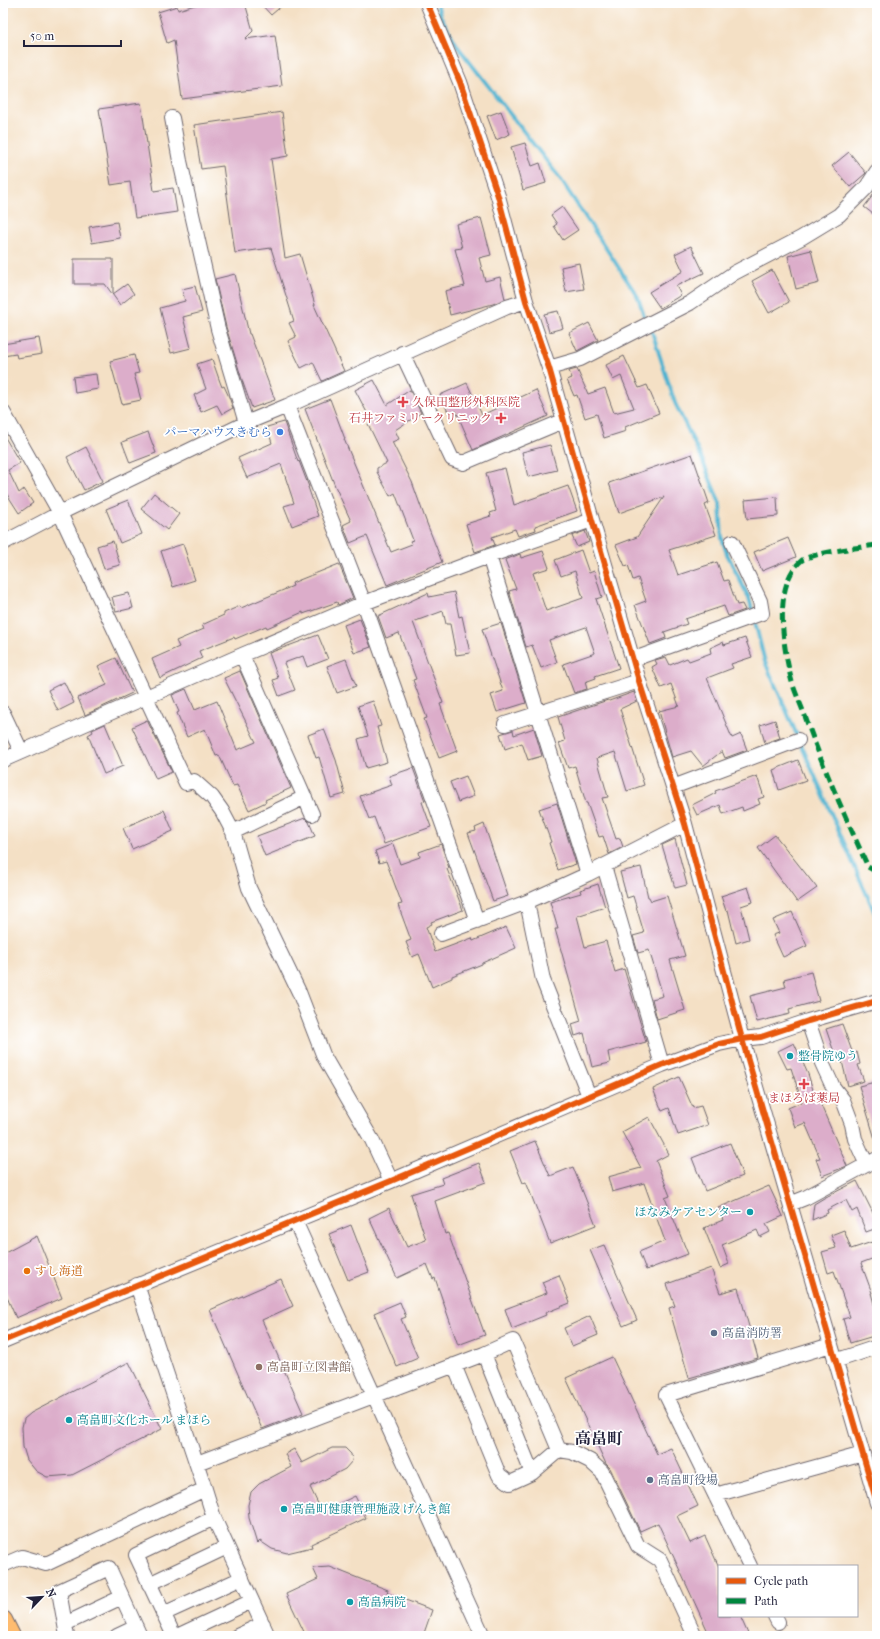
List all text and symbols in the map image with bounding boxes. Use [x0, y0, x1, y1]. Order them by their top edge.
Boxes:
scale bar [24, 22, 121, 48]
text: 50 m [30, 29, 54, 43]
place label: 久保田整形外科医院 [412, 395, 520, 409]
marker: 久保田整形外科医院 [397, 396, 409, 408]
place label: 石井ファミリークリニック [349, 411, 492, 425]
marker: 石井ファミリークリニック [495, 412, 507, 424]
place label: パーマハウスきむら [164, 425, 272, 439]
marker: パーマハウスきむら [275, 427, 285, 437]
place label: 整骨院ゆう [798, 1049, 858, 1063]
marker: 整骨院ゆう [785, 1051, 795, 1061]
marker: まほろば薬局 [799, 1079, 809, 1089]
place label: まほろば薬局 [768, 1091, 840, 1105]
place label: ほなみケアセンター [635, 1205, 742, 1219]
marker: ほなみケアセンター [745, 1207, 755, 1217]
place label: すし海道 [35, 1264, 83, 1278]
marker: すし海道 [22, 1266, 32, 1276]
place label: 高畠消防署 [722, 1326, 782, 1340]
marker: 高畠消防署 [709, 1328, 719, 1338]
place label: 高畠町立図書館 [267, 1360, 351, 1374]
marker: 高畠町立図書館 [254, 1362, 264, 1372]
place label: 高畠町文化ホール まほら [77, 1413, 211, 1427]
marker: 高畠町文化ホール まほら [64, 1415, 74, 1425]
district label: 高畠町 [575, 1429, 623, 1448]
place label: 高畠町役場 [658, 1473, 718, 1487]
marker: 高畠町役場 [645, 1475, 655, 1485]
place label: 高畠町健康管理施設 げんき館 [292, 1502, 451, 1516]
marker: 高畠町健康管理施設 げんき館 [279, 1504, 289, 1514]
legend [718, 1565, 858, 1617]
text: Cycle path [754, 1574, 809, 1588]
north arrow [22, 1577, 62, 1617]
text: N [43, 1586, 59, 1600]
text: Path [754, 1594, 778, 1608]
place label: 高畠病院 [358, 1595, 406, 1609]
marker: 高畠病院 [345, 1597, 355, 1607]

